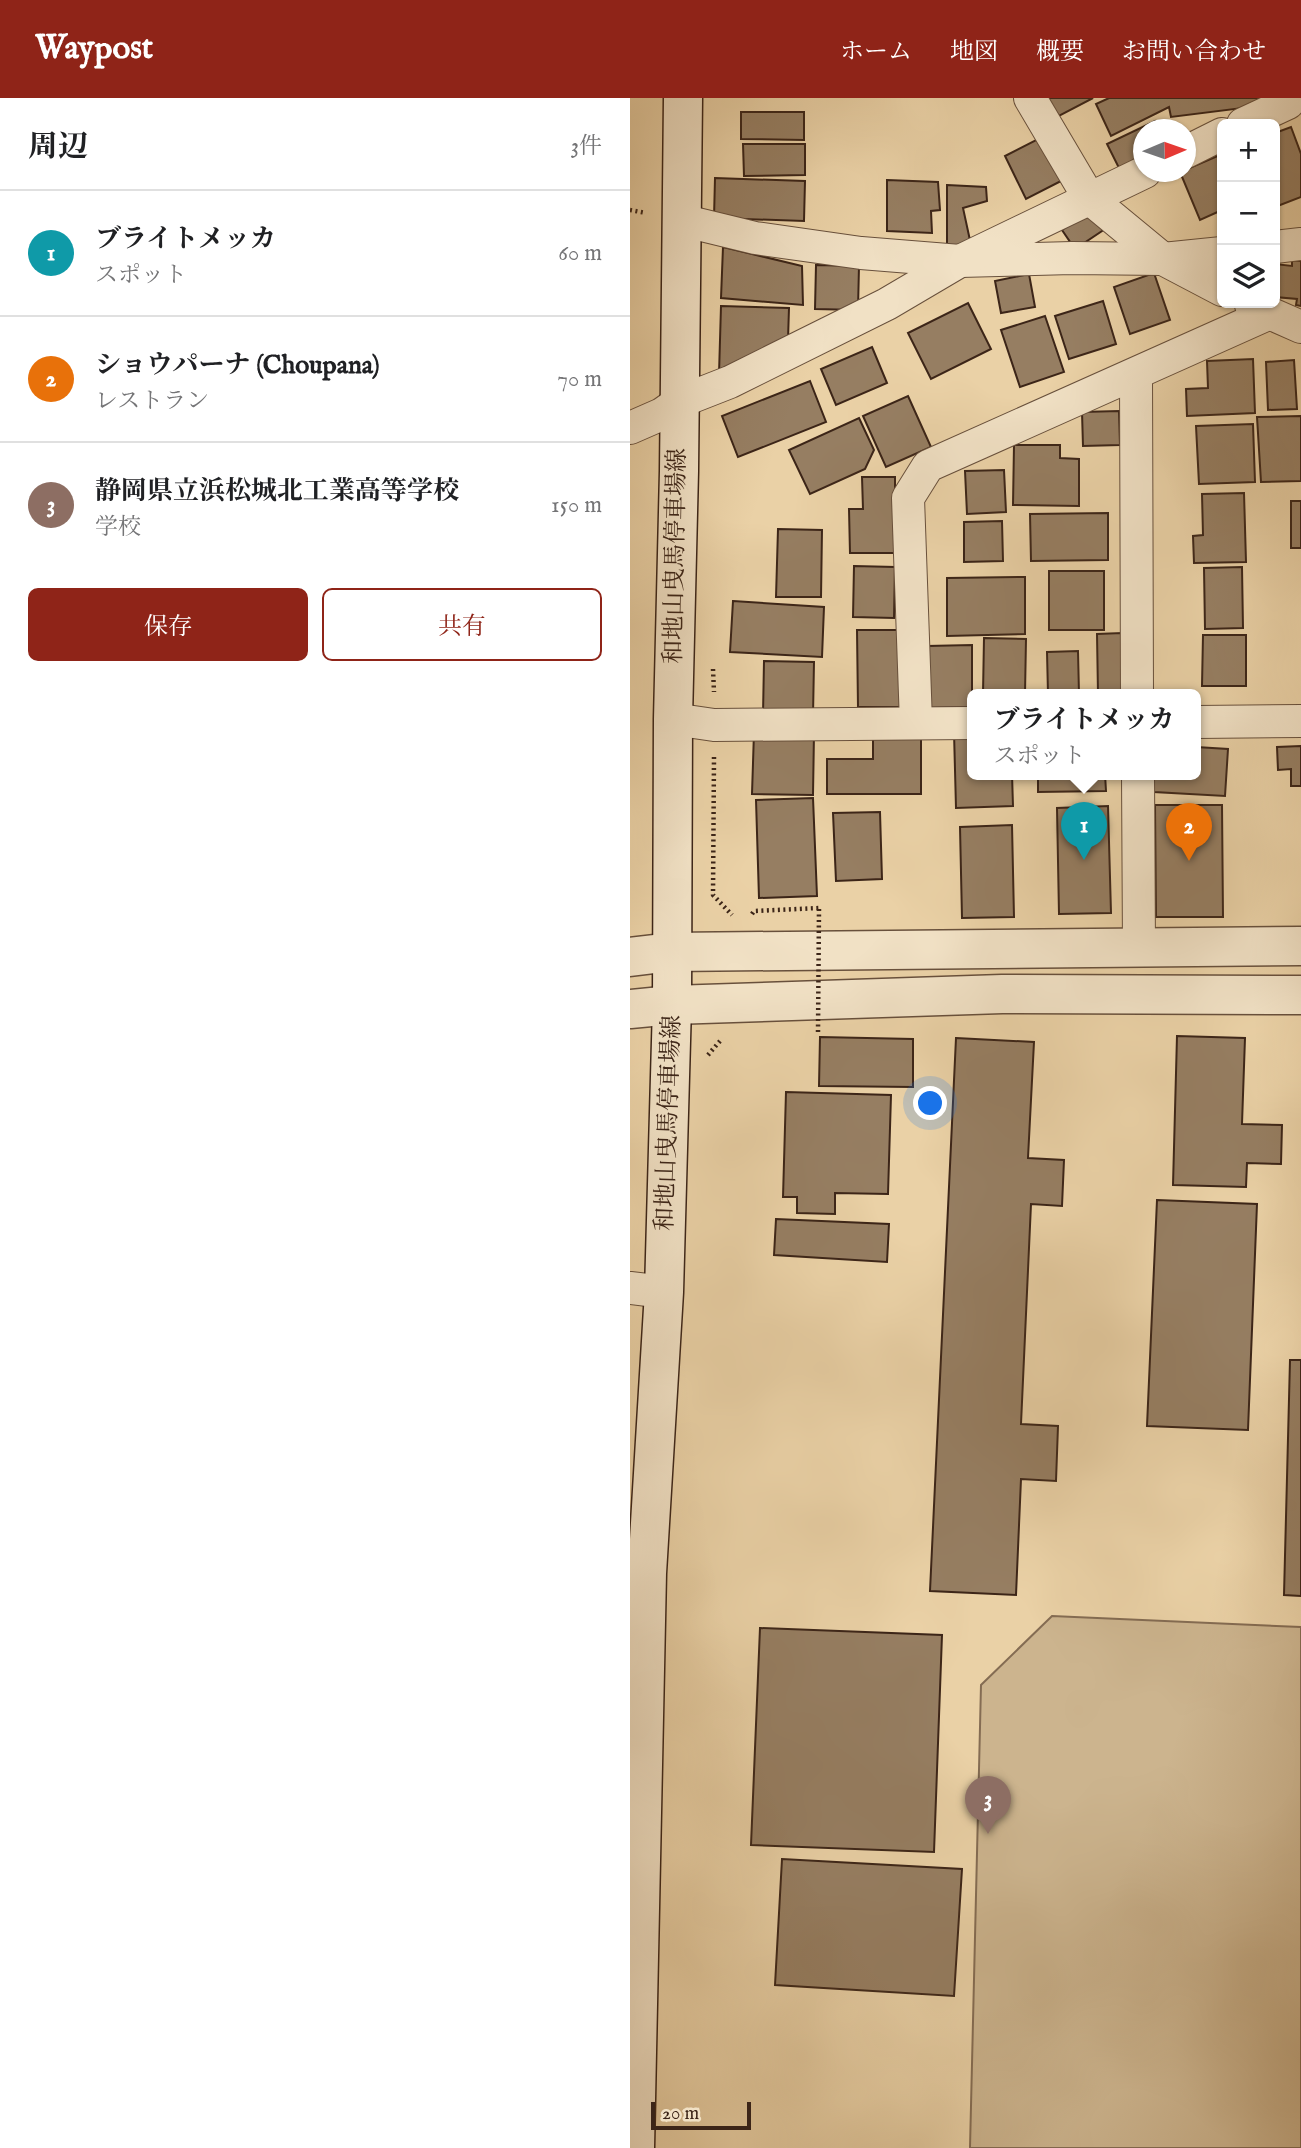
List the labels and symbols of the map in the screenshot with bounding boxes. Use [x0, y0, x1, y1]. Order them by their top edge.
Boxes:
north arrow [1133, 119, 1196, 182]
street label: 和地山曳馬停車場線 [659, 448, 693, 664]
pin: 1 [1061, 802, 1107, 860]
pin: 2 [1166, 803, 1212, 861]
street label: 和地山曳馬停車場線 [650, 1015, 688, 1231]
your location [913, 1086, 947, 1120]
pin: 3 [965, 1776, 1011, 1834]
scale bar [651, 2099, 751, 2131]

